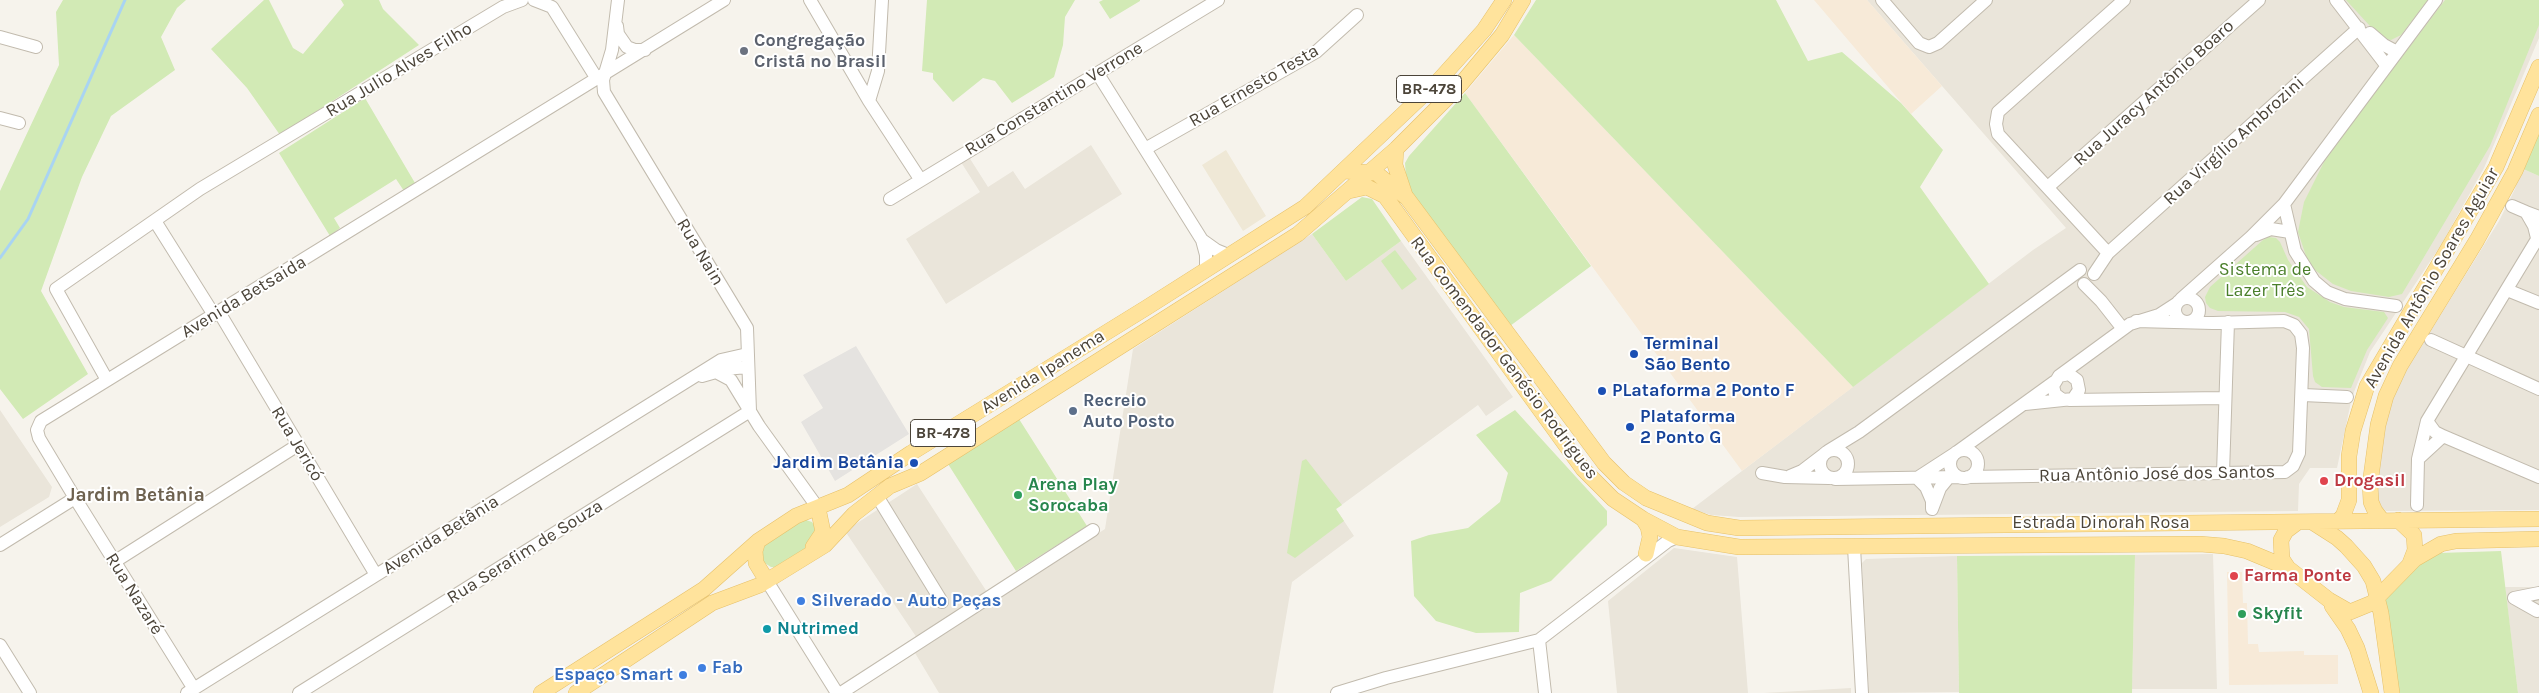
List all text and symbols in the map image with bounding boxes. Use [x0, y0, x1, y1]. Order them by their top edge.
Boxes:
street label: Rua Juracy Antônio Boaro [2069, 15, 2239, 171]
street label: Rua Julio Alves Filho [322, 18, 476, 122]
place label: Congregação Cristã no Brasil [754, 30, 886, 72]
street label: Rua Constantino Verrone [961, 37, 1147, 161]
street label: Rua Ernesto Testa [1185, 40, 1323, 132]
marker: Congregação Cristã no Brasil [738, 45, 750, 57]
street label: Rua Virgílio Ambrozini [2159, 72, 2309, 210]
road number: BR-478 [1396, 76, 1462, 102]
street label: Avenida Antônio Soares Aguiar [2360, 164, 2504, 392]
street label: Rua Nain [672, 214, 728, 290]
street label: Rua Comendador Genésio Rodrigues [1405, 232, 1603, 484]
street label: Avenida Betsaida [178, 251, 310, 343]
park label: Sistema de Lazer Três [2219, 259, 2311, 302]
street label: Avenida Ipanema [977, 325, 1109, 419]
place label: Terminal São Bento [1644, 333, 1730, 376]
marker: Terminal São Bento [1628, 348, 1640, 360]
place label: PLataforma 2 Ponto F [1612, 380, 1795, 402]
marker: PLataforma 2 Ponto F [1596, 385, 1608, 397]
place label: Recreio Auto Posto [1083, 390, 1175, 432]
street label: Rua Jericó [266, 403, 328, 485]
marker: Recreio Auto Posto [1067, 405, 1079, 417]
place label: Plataforma 2 Ponto G [1640, 406, 1736, 448]
road number: BR-478 [910, 419, 976, 446]
marker: Plataforma 2 Ponto G [1624, 421, 1636, 433]
place label: Jardim Betânia [773, 452, 904, 474]
marker: Jardim Betânia [908, 457, 920, 469]
street label: Rua Antônio José dos Santos [2039, 461, 2275, 487]
place label: Drogasil [2334, 470, 2405, 492]
place label: Arena Play Sorocaba [1028, 474, 1118, 516]
marker: Drogasil [2318, 475, 2330, 487]
district label: Jardim Betânia [67, 485, 205, 507]
marker: Arena Play Sorocaba [1012, 489, 1024, 501]
street label: Avenida Betânia [379, 491, 503, 579]
street label: Rua Serafim de Souza [443, 495, 607, 609]
street label: Estrada Dinorah Rosa [2012, 512, 2190, 534]
street label: Rua Nazaré [100, 549, 168, 639]
place label: Farma Ponte [2244, 565, 2352, 587]
marker: Farma Ponte [2228, 570, 2240, 582]
place label: Silverado - Auto Peças [811, 590, 1001, 612]
marker: Silverado - Auto Peças [795, 595, 807, 607]
place label: Skyfit [2252, 603, 2303, 625]
marker: Skyfit [2236, 608, 2248, 620]
place label: Nutrimed [777, 618, 859, 640]
marker: Nutrimed [761, 623, 773, 635]
place label: Fab [712, 657, 743, 679]
marker: Fab [696, 662, 708, 674]
place label: Espaço Smart [554, 664, 673, 686]
marker: Espaço Smart [677, 669, 689, 681]

